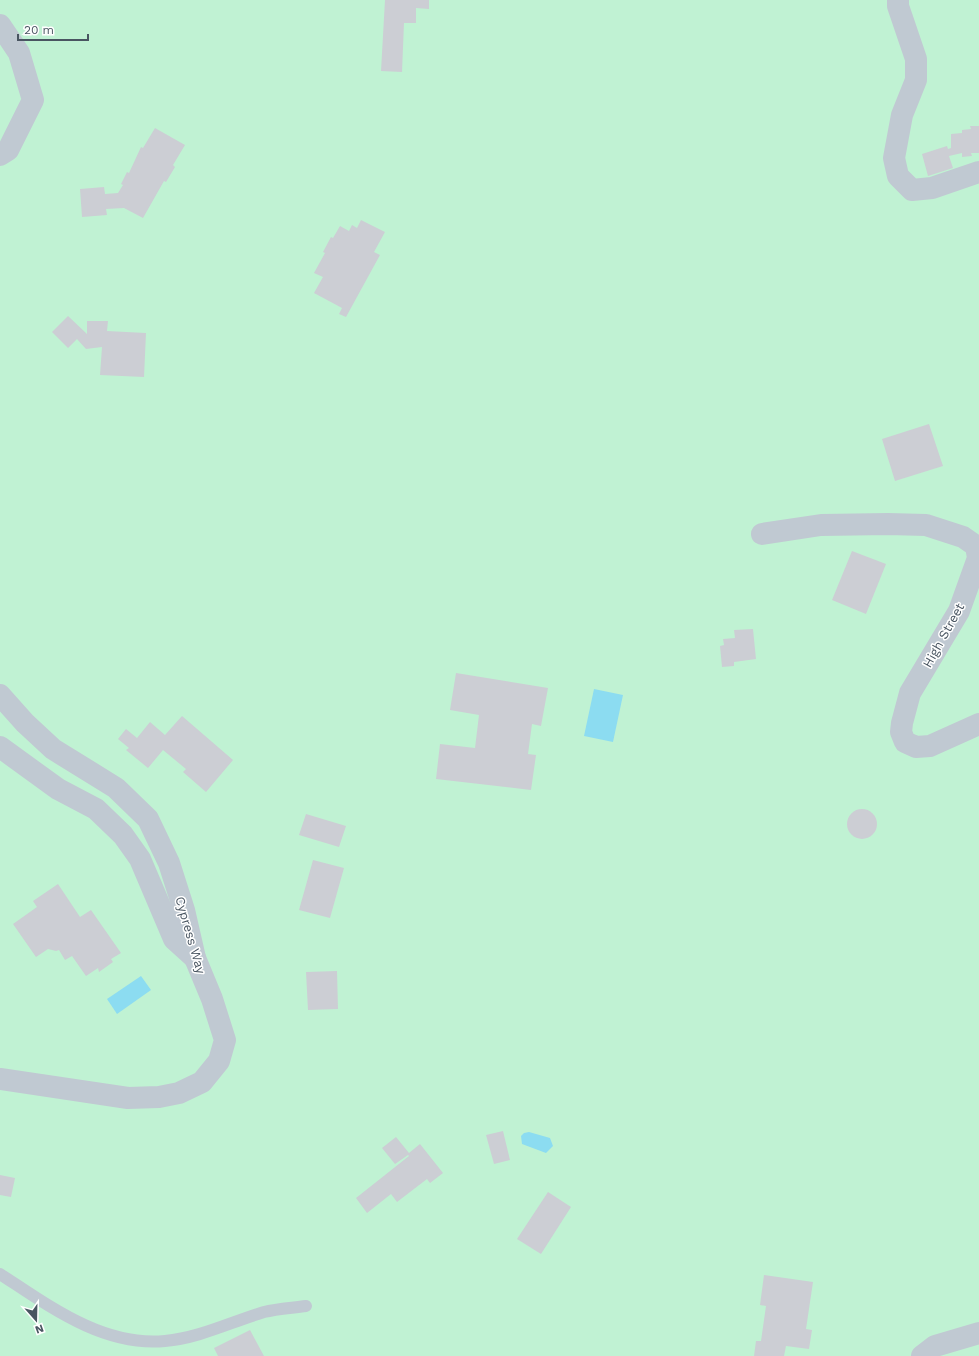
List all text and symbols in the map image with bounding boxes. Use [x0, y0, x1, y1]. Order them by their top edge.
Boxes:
scale bar [18, 16, 88, 42]
text: 20 m [24, 23, 54, 37]
street label: High Street [920, 600, 968, 670]
street label: Cypress Way [172, 895, 209, 976]
north arrow [16, 1300, 56, 1340]
text: N [33, 1321, 45, 1336]

